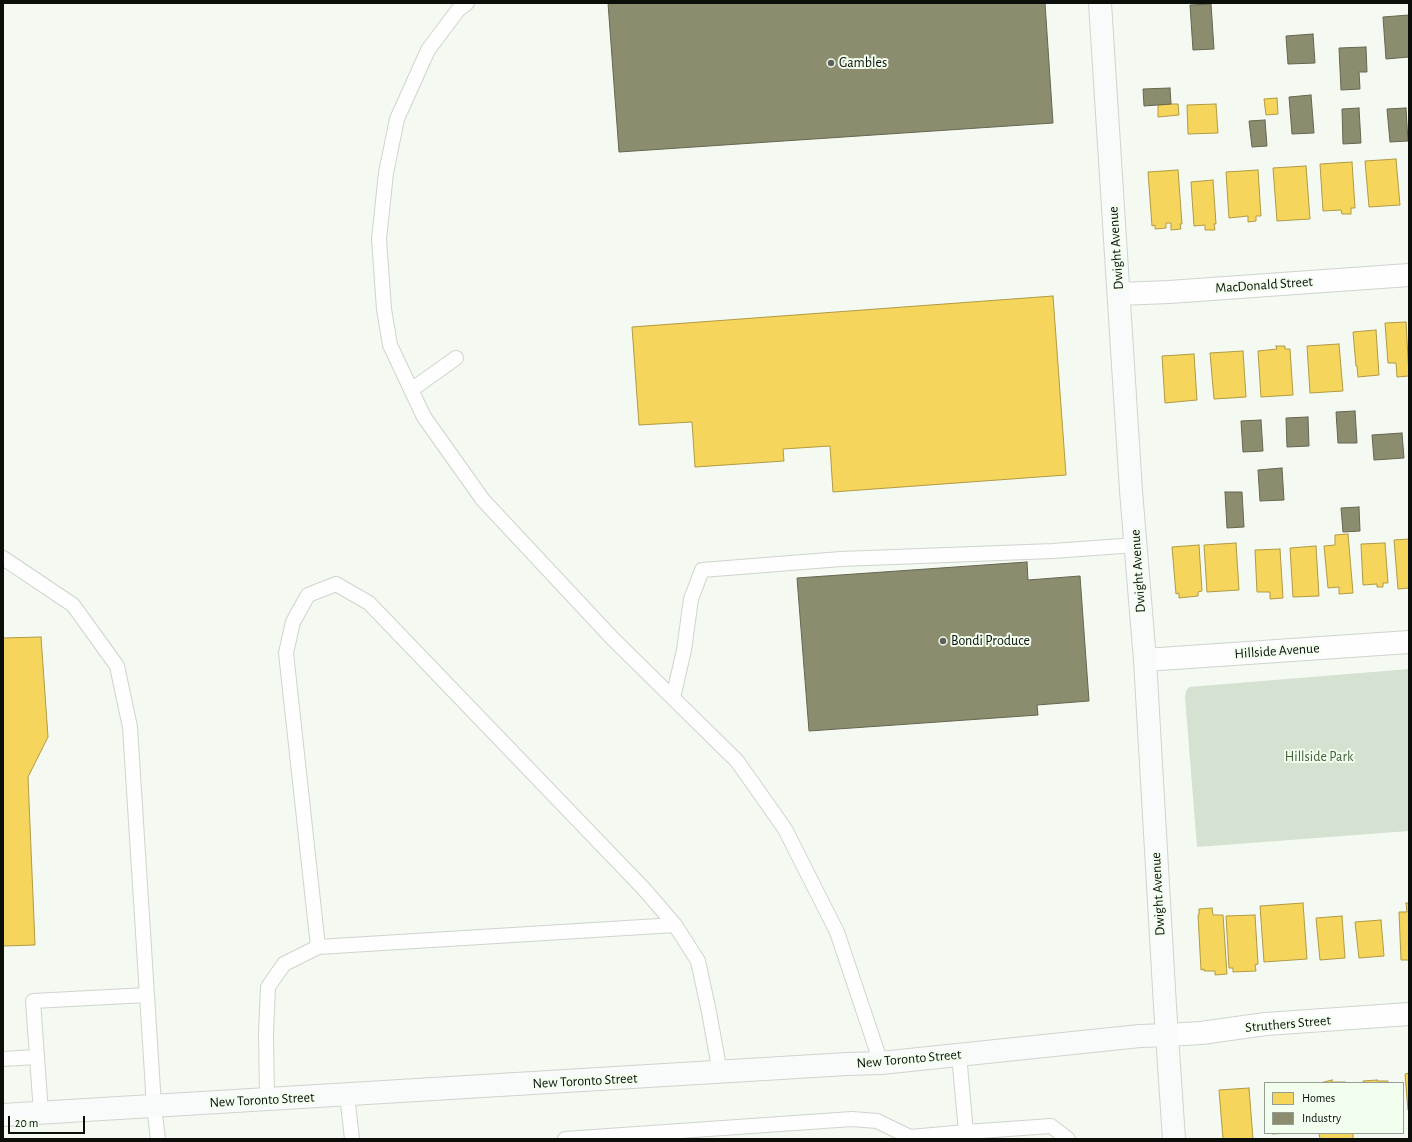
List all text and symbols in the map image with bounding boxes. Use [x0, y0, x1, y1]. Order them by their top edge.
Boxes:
place label: Gambles [839, 55, 887, 71]
marker: Gambles [826, 58, 836, 68]
street label: Dwight Avenue [1105, 206, 1127, 290]
street label: MacDonald Street [1215, 273, 1313, 297]
street label: Dwight Avenue [1127, 529, 1149, 613]
place label: Bondi Produce [951, 633, 1030, 649]
marker: Bondi Produce [938, 636, 948, 646]
street label: Hillside Avenue [1234, 640, 1320, 662]
park label: Hillside Park [1285, 749, 1353, 765]
street label: Dwight Avenue [1147, 852, 1169, 936]
street label: Struthers Street [1244, 1012, 1332, 1036]
street label: New Toronto Street [856, 1046, 962, 1072]
street label: New Toronto Street [532, 1070, 638, 1092]
legend [1264, 1082, 1404, 1134]
street label: New Toronto Street [209, 1089, 315, 1111]
text: Homes [1302, 1092, 1335, 1104]
scale bar [10, 1108, 87, 1134]
text: Industry [1302, 1112, 1341, 1124]
text: 20 m [15, 1117, 38, 1129]

